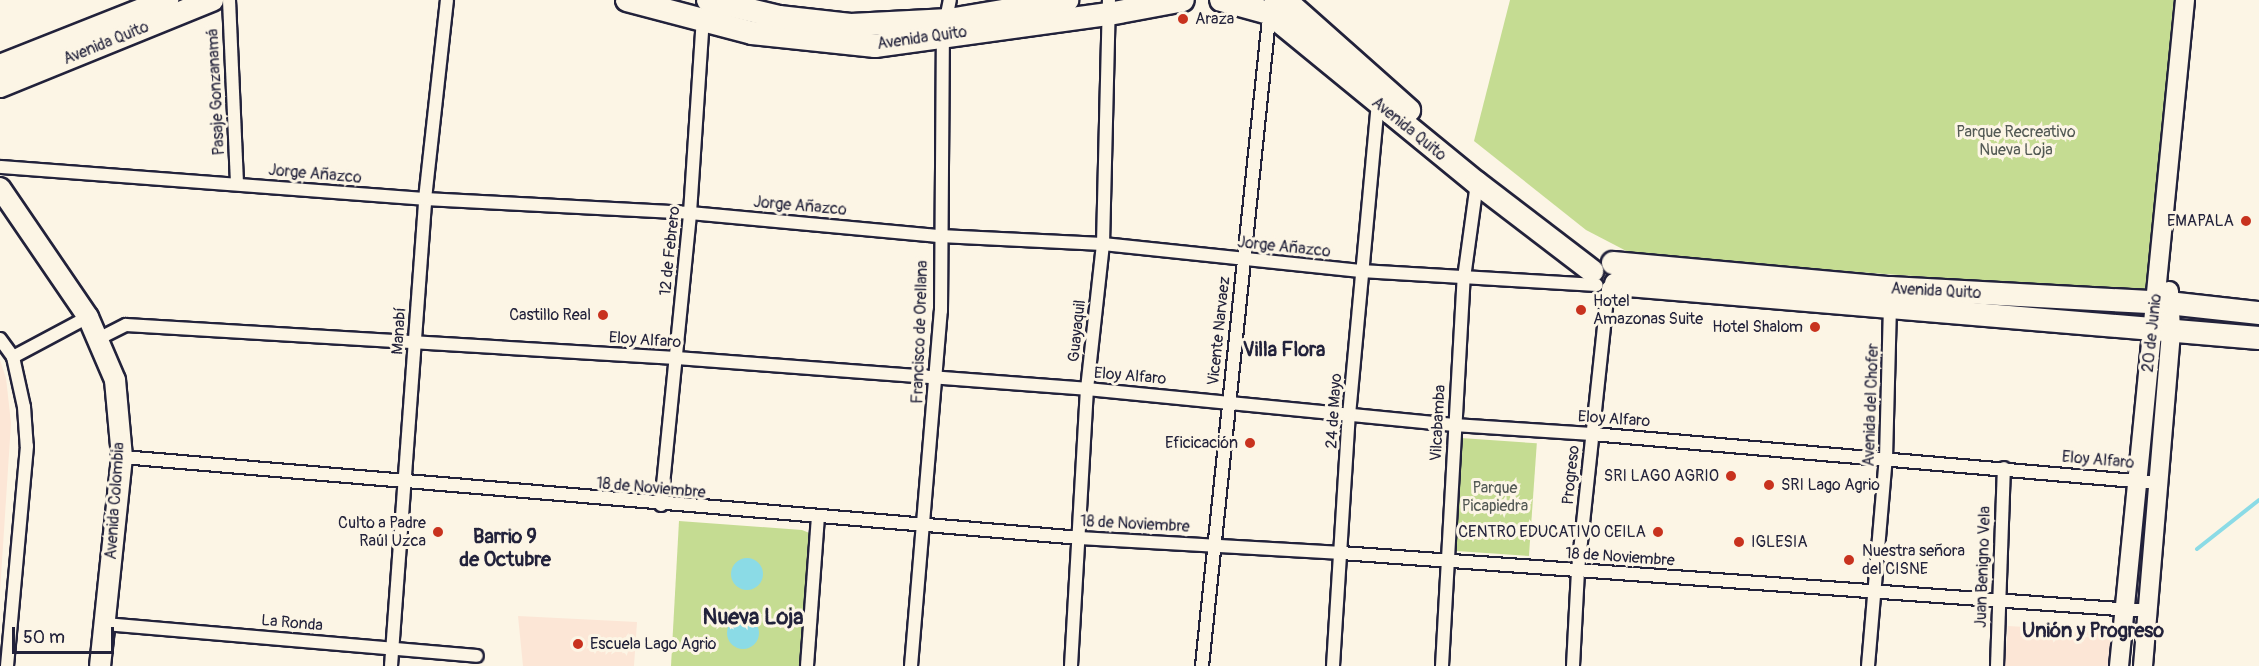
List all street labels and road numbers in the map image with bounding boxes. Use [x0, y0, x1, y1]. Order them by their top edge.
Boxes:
street label: Avenida Quito [60, 17, 152, 69]
street label: Avenida Quito [876, 22, 968, 54]
street label: Pasaje Gonzanamá [203, 28, 229, 156]
street label: Avenida Quito [1368, 93, 1450, 165]
street label: Jorge Añazco [268, 160, 362, 188]
street label: Jorge Añazco [753, 192, 847, 220]
street label: 12 de Febrero [656, 205, 684, 297]
street label: Jorge Añazco [1237, 233, 1331, 261]
street label: Francisco de Orellana [908, 260, 932, 404]
street label: Vicente Narvaez [1204, 275, 1234, 387]
street label: Avenida Quito [1890, 279, 1982, 303]
street label: 20 de Junio [2138, 293, 2166, 373]
street label: Guayaquil [1064, 299, 1090, 363]
street label: Manabí [388, 307, 410, 355]
street label: Eloy Alfaro [608, 328, 682, 352]
street label: Avenida del Chofer [1859, 343, 1883, 467]
street label: Eloy Alfaro [1093, 363, 1167, 389]
street label: 24 de Mayo [1322, 373, 1346, 449]
street label: Vilcabamba [1426, 384, 1450, 462]
street label: Eloy Alfaro [1577, 407, 1651, 431]
street label: Avenida Colombia [101, 442, 129, 560]
street label: Progreso [1558, 444, 1584, 506]
street label: Eloy Alfaro [2061, 447, 2135, 473]
street label: 18 de Noviembre [596, 474, 706, 502]
street label: Juan Benigno Vela [1971, 506, 1995, 628]
street label: 18 de Noviembre [1080, 512, 1190, 536]
street label: 18 de Noviembre [1565, 544, 1675, 570]
street label: La Ronda [260, 611, 324, 635]

